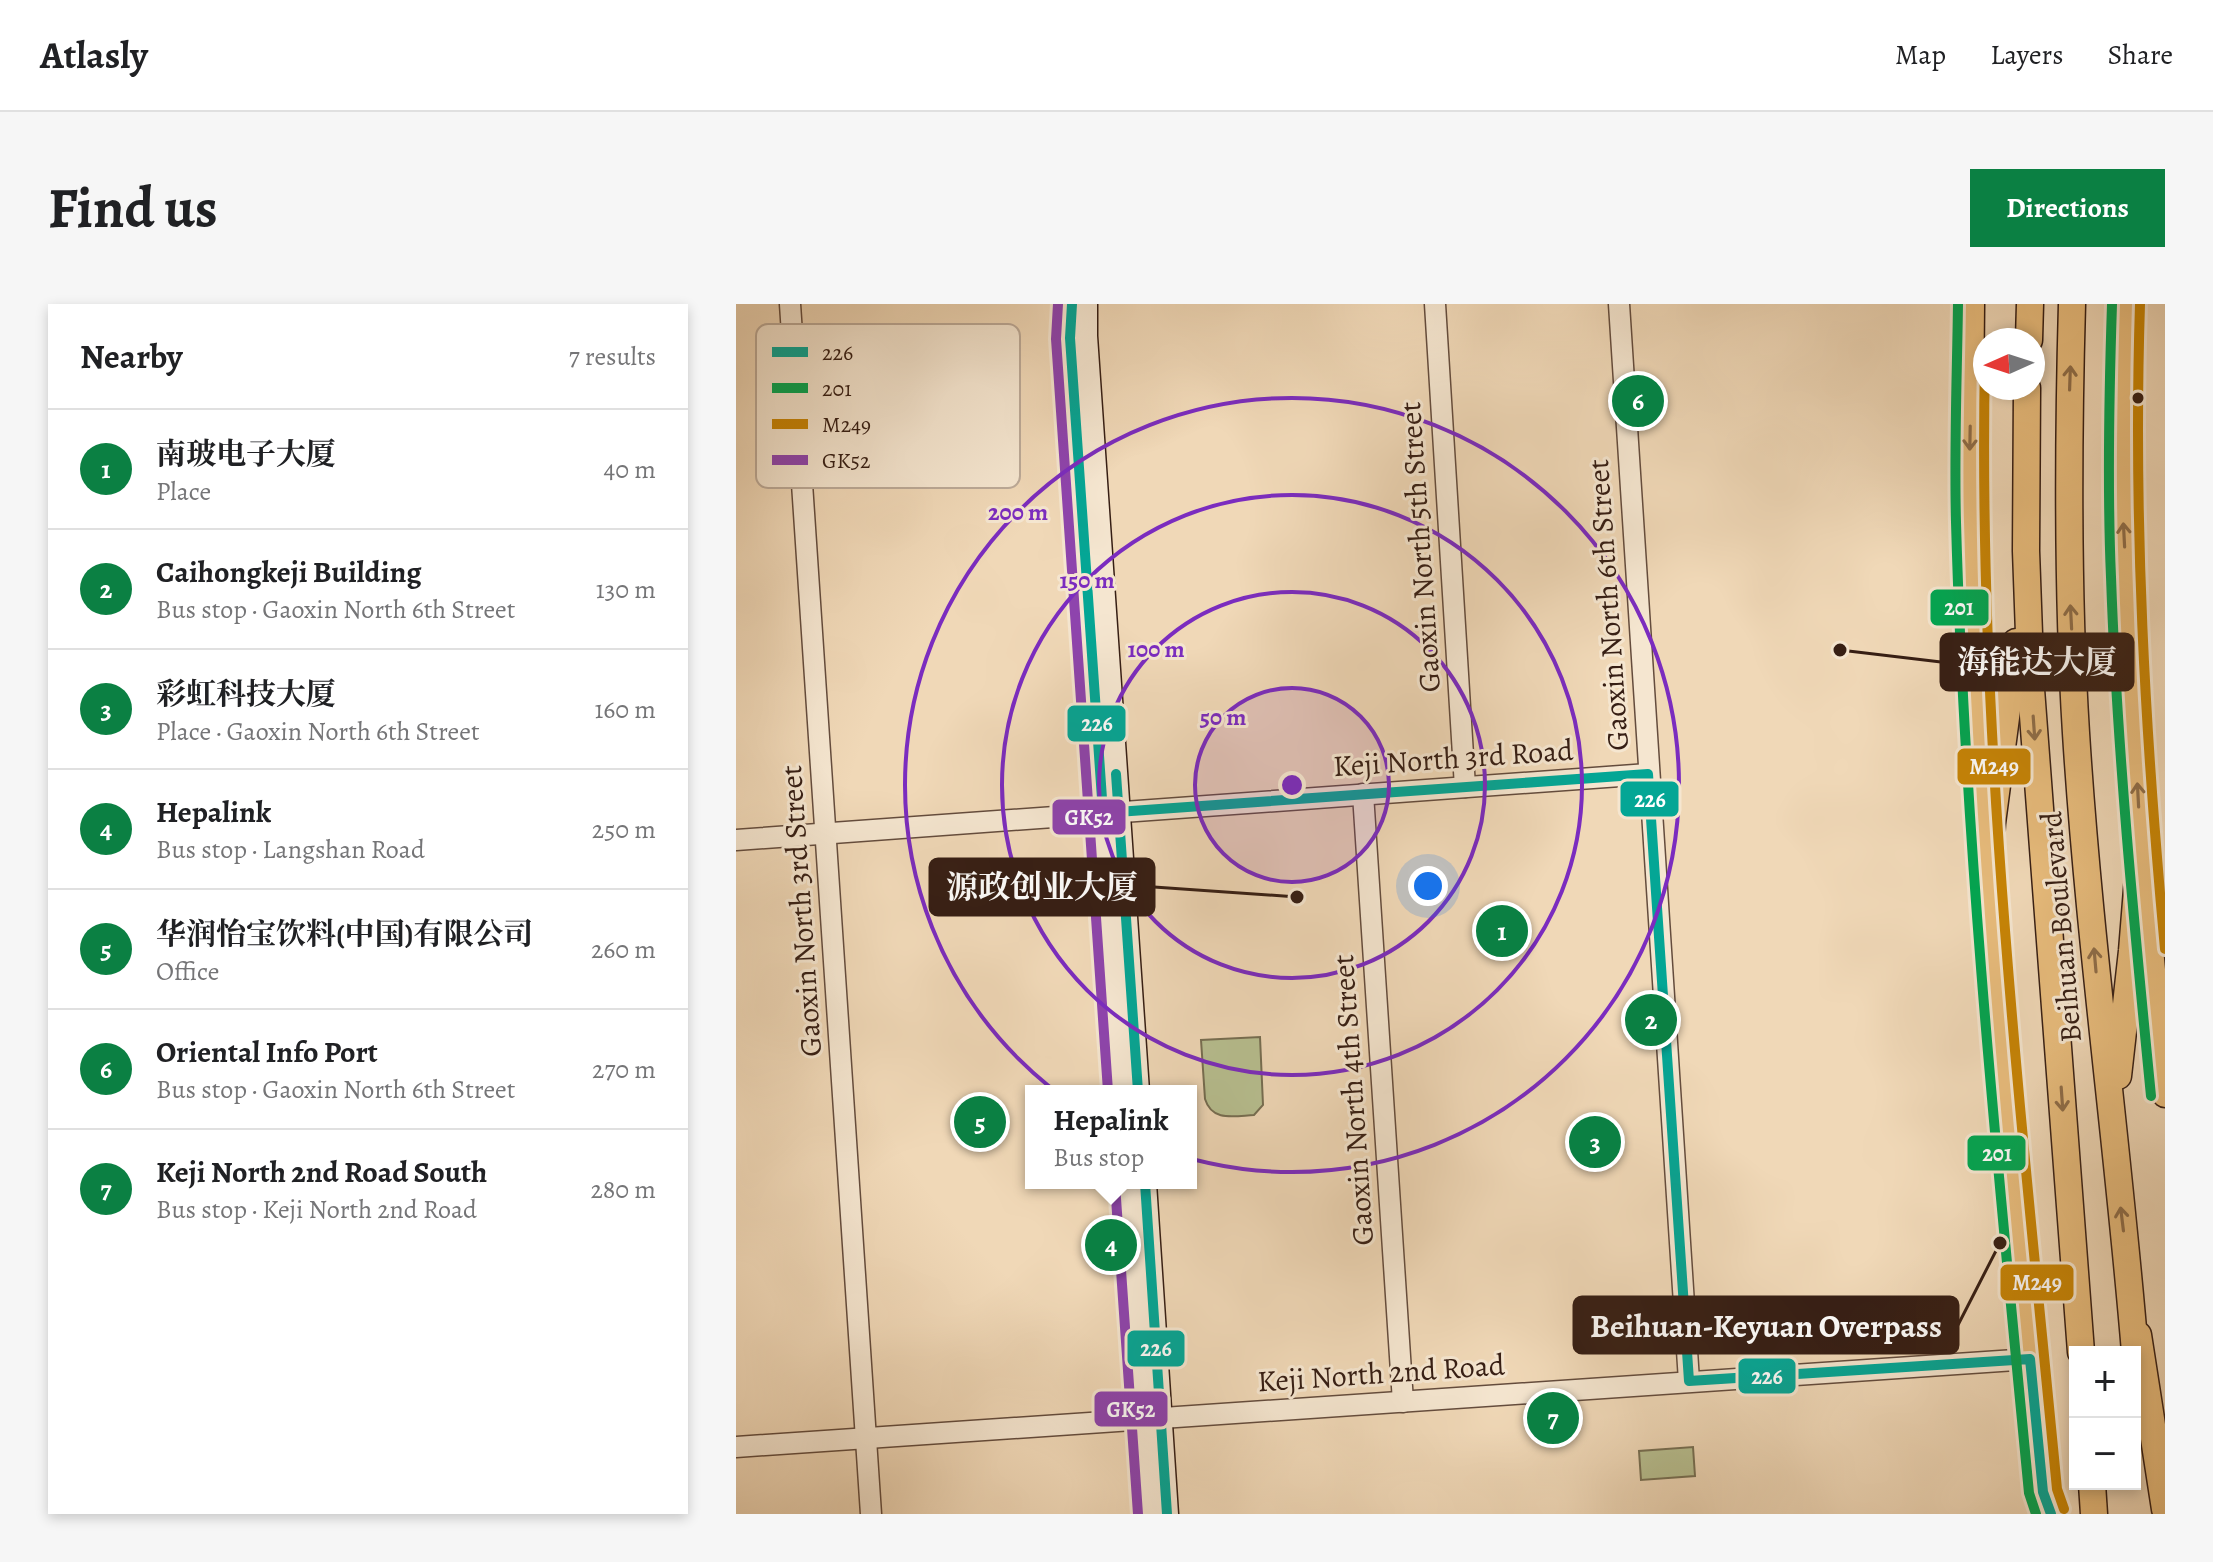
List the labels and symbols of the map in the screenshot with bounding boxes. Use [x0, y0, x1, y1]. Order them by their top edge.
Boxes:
legend [756, 324, 1020, 488]
north arrow [1973, 328, 2045, 400]
text: 226 [822, 338, 853, 368]
one-way arrow [2062, 365, 2077, 392]
pin: 6 [1612, 371, 1664, 431]
text: 201 [822, 374, 852, 404]
unlabelled marker [2130, 390, 2146, 406]
street label: Gaoxin North 5th Street [1390, 400, 1450, 694]
text: M249 [822, 410, 871, 440]
one-way arrow [1962, 424, 1978, 451]
text: GK52 [822, 446, 870, 476]
street label: Gaoxin North 6th Street [1578, 458, 1638, 752]
text: 200 m [988, 496, 1048, 528]
one-way arrow [2117, 522, 2132, 549]
text: 150 m [1059, 564, 1115, 596]
line badge: 201 [1929, 588, 1990, 627]
text: 201 [1944, 593, 1974, 623]
one-way arrow [2063, 604, 2078, 631]
text: 100 m [1127, 633, 1185, 665]
callout: 海能达大厦 [1941, 634, 2133, 690]
text: 海能达大厦 [1957, 640, 2117, 684]
text: 50 m [1200, 701, 1246, 733]
line badge: 226 [1066, 704, 1127, 743]
text: 226 [1081, 709, 1113, 739]
one-way arrow [2026, 714, 2041, 741]
street label: Keji North 3rd Road [1332, 730, 1575, 786]
line badge: M249 [1956, 747, 2032, 786]
text: M249 [1969, 752, 2019, 782]
street label: Gaoxin North 3rd Street [771, 764, 831, 1058]
centre of rings [1278, 771, 1306, 799]
line badge: 226 [1619, 780, 1680, 818]
one-way arrow [2130, 782, 2145, 809]
text: 226 [1634, 785, 1666, 815]
line badge: GK52 [1051, 798, 1127, 836]
text: GK52 [1065, 803, 1114, 833]
street label: Beihuan Boulevard [2031, 809, 2091, 1044]
callout: 源政创业大厦 [930, 859, 1154, 915]
text: 源政创业大厦 [946, 865, 1138, 909]
your location [1408, 866, 1448, 906]
pin: 1 [1476, 901, 1528, 961]
one-way arrow [2088, 947, 2103, 974]
street label: Gaoxin North 4th Street [1323, 953, 1383, 1247]
pin: 2 [1625, 990, 1677, 1050]
one-way arrow [2055, 1085, 2070, 1111]
pin: 5 [954, 1092, 1006, 1152]
pin: 3 [1569, 1112, 1621, 1172]
line badge: 201 [1966, 1134, 2027, 1172]
text: 201 [1982, 1139, 2012, 1169]
one-way arrow [2114, 1206, 2129, 1233]
pin: 4 [1085, 1215, 1137, 1275]
line badge: M249 [1999, 1263, 2075, 1302]
text: M249 [2012, 1268, 2062, 1298]
callout: Beihuan-Keyuan Overpass [1574, 1297, 1958, 1353]
text: Beihuan-Keyuan Overpass [1590, 1304, 1942, 1348]
line badge: 226 [1126, 1329, 1186, 1368]
text: 226 [1140, 1334, 1172, 1364]
street label: Keji North 2nd Road [1256, 1344, 1507, 1402]
line badge: 226 [1737, 1357, 1797, 1395]
text: 226 [1751, 1362, 1783, 1392]
pin: 7 [1527, 1388, 1579, 1448]
line badge: GK52 [1093, 1390, 1169, 1428]
text: GK52 [1107, 1395, 1156, 1425]

